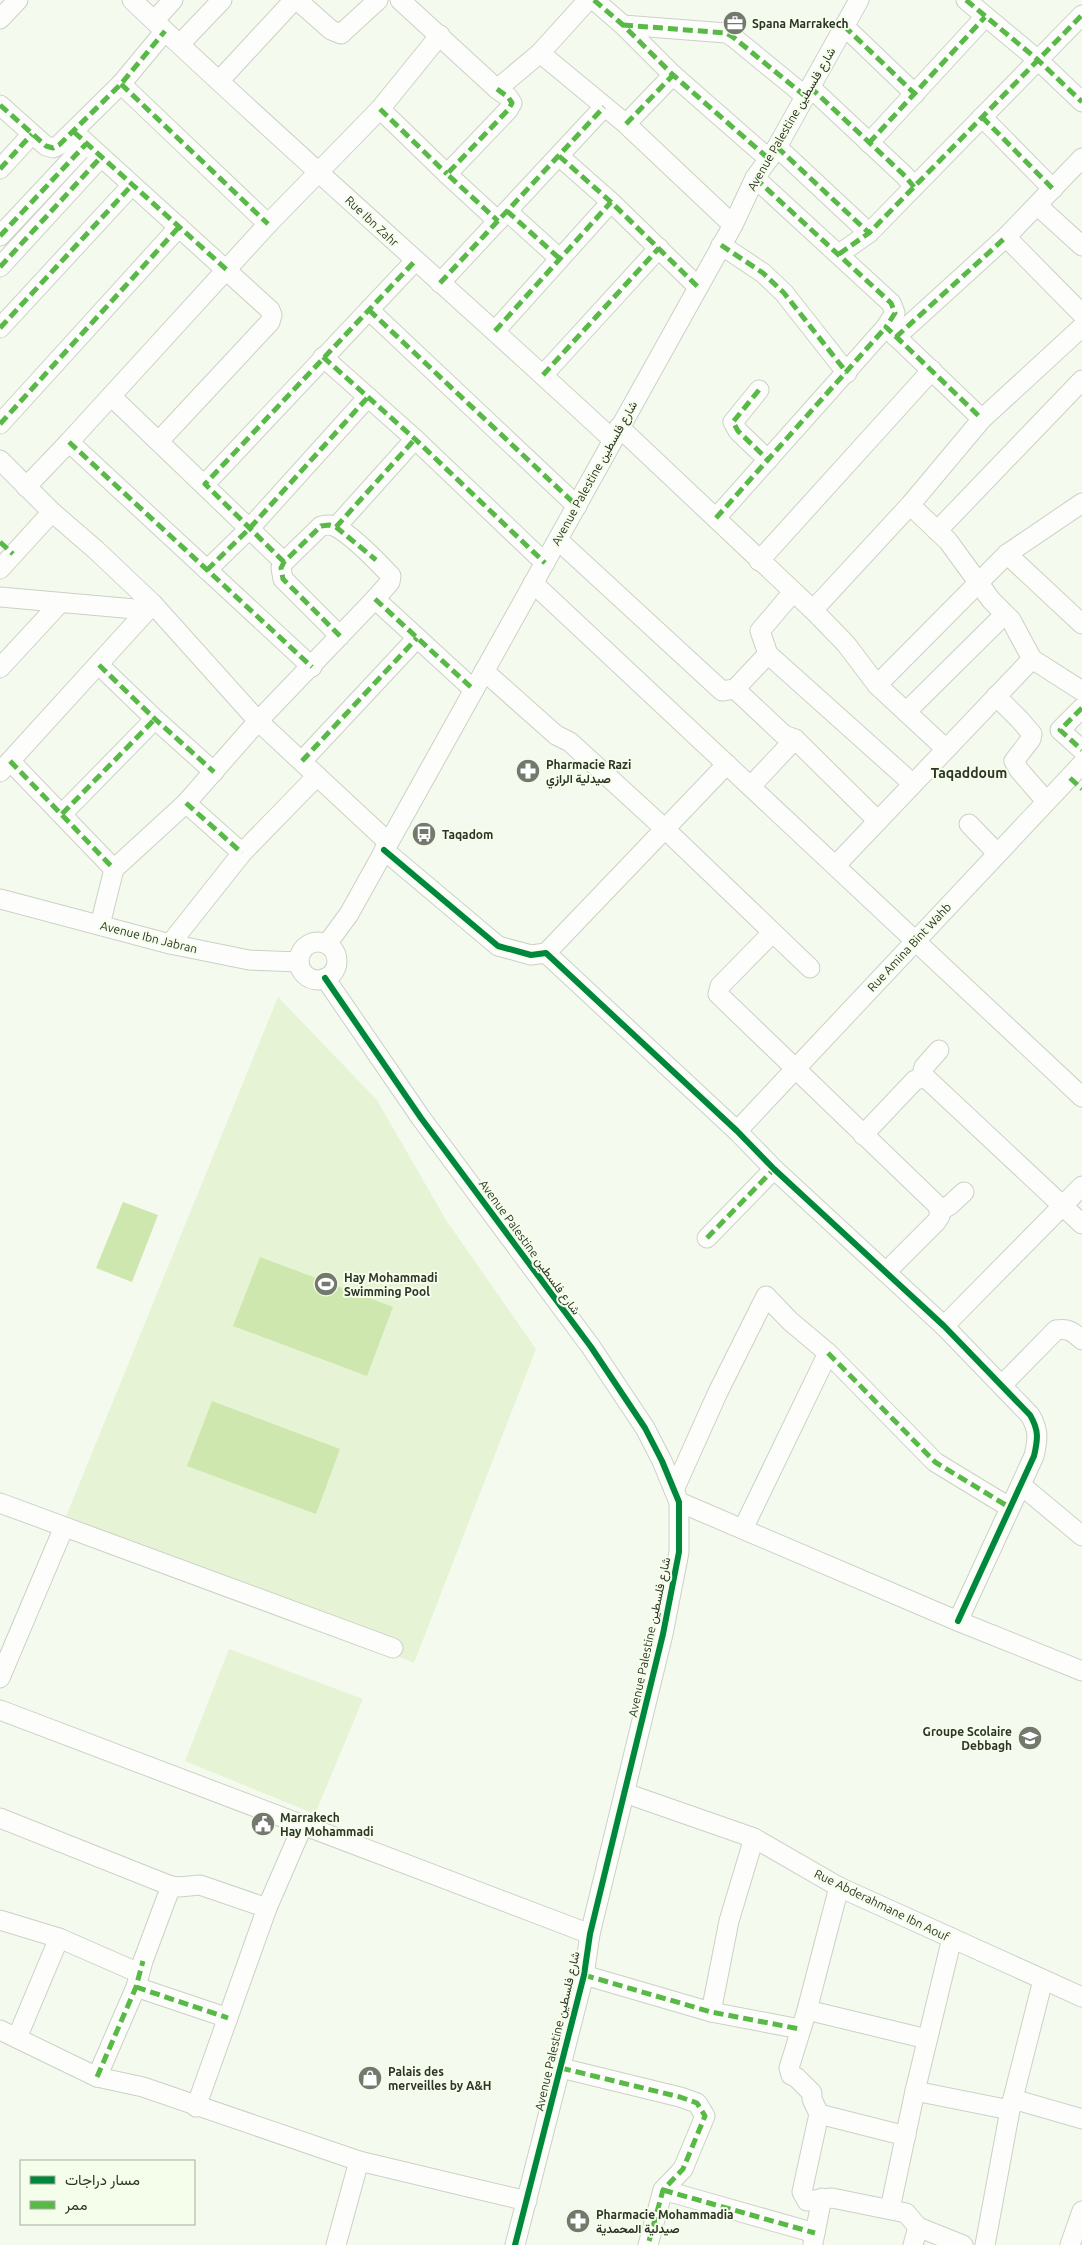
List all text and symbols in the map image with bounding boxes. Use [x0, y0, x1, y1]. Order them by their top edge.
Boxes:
office icon: Spana Marrakech [722, 10, 748, 36]
place label: Spana Marrakech [752, 17, 849, 30]
street label: Avenue Palestine شارع فلسطين [745, 45, 840, 194]
street label: Rue Ibn Zahr [343, 193, 402, 249]
street label: Avenue Palestine شارع فلسطين [549, 399, 642, 549]
pharmacy icon: Pharmacie Razi صيدلية الرازي [515, 758, 541, 784]
place label: Pharmacie Razi صيدلية الرازي [546, 758, 631, 789]
district label: Taqaddoum [931, 765, 1007, 781]
bus stop icon: Taqadom [411, 821, 437, 847]
place label: Taqadom [442, 828, 493, 841]
street label: Rue Amina Bint Wahb [865, 900, 953, 994]
street label: Avenue Ibn Jabran [99, 919, 199, 955]
street label: Avenue Palestine شارع فلسطين [474, 1177, 583, 1319]
sports icon: Hay Mohammadi Swimming Pool [313, 1271, 339, 1297]
place label: Hay Mohammadi Swimming Pool [344, 1271, 437, 1298]
street label: Avenue Palestine شارع فلسطين [626, 1556, 675, 1719]
place label: Groupe Scolaire Debbagh [923, 1725, 1012, 1752]
school or university icon: Groupe Scolaire Debbagh [1017, 1725, 1043, 1751]
public building icon: Marrakech Hay Mohammadi [250, 1811, 276, 1837]
place label: Marrakech Hay Mohammadi [280, 1811, 373, 1838]
street label: Rue Abderahmane Ibn Aouf [812, 1867, 952, 1944]
street label: Avenue Palestine شارع فلسطين [532, 1950, 585, 2113]
shop icon: Palais des merveilles by A&H [357, 2065, 383, 2091]
place label: Palais des merveilles by A&H [388, 2065, 491, 2092]
legend [20, 2160, 195, 2225]
text: مسار دراجات [65, 2171, 140, 2189]
text: ممر [64, 2196, 87, 2214]
pharmacy icon: Pharmacie Mohammadia صيدلية المحمدية [565, 2208, 591, 2234]
place label: Pharmacie Mohammadia صيدلية المحمدية [596, 2208, 734, 2236]

